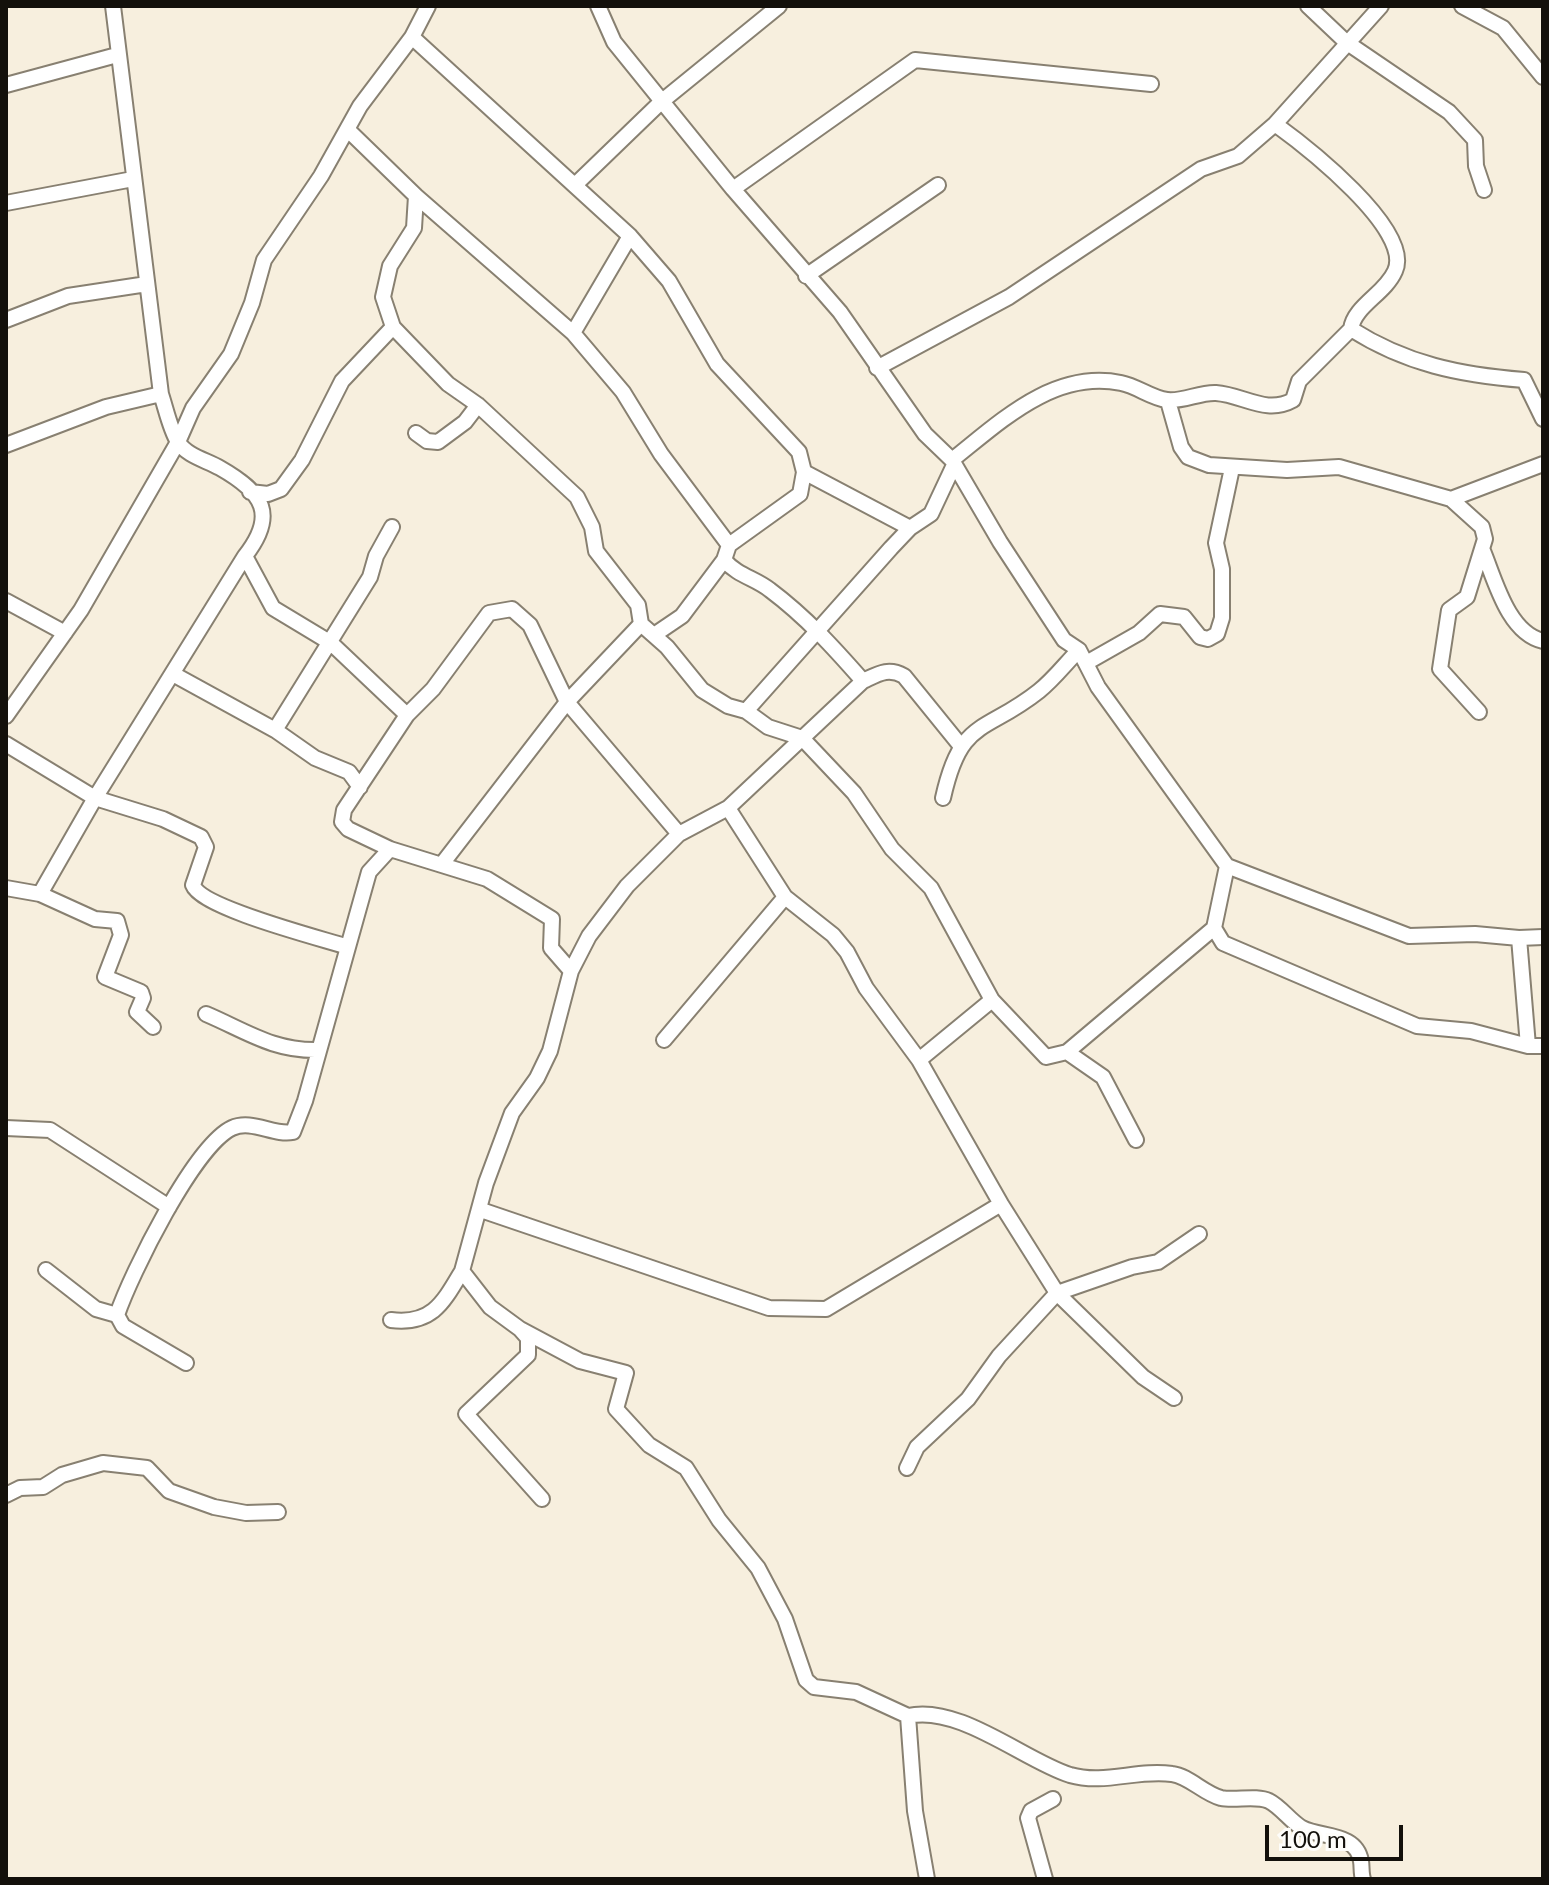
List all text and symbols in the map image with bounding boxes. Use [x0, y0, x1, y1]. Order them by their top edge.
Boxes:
scale bar [1269, 1809, 1407, 1859]
text: 100 m [1279, 1824, 1347, 1853]

